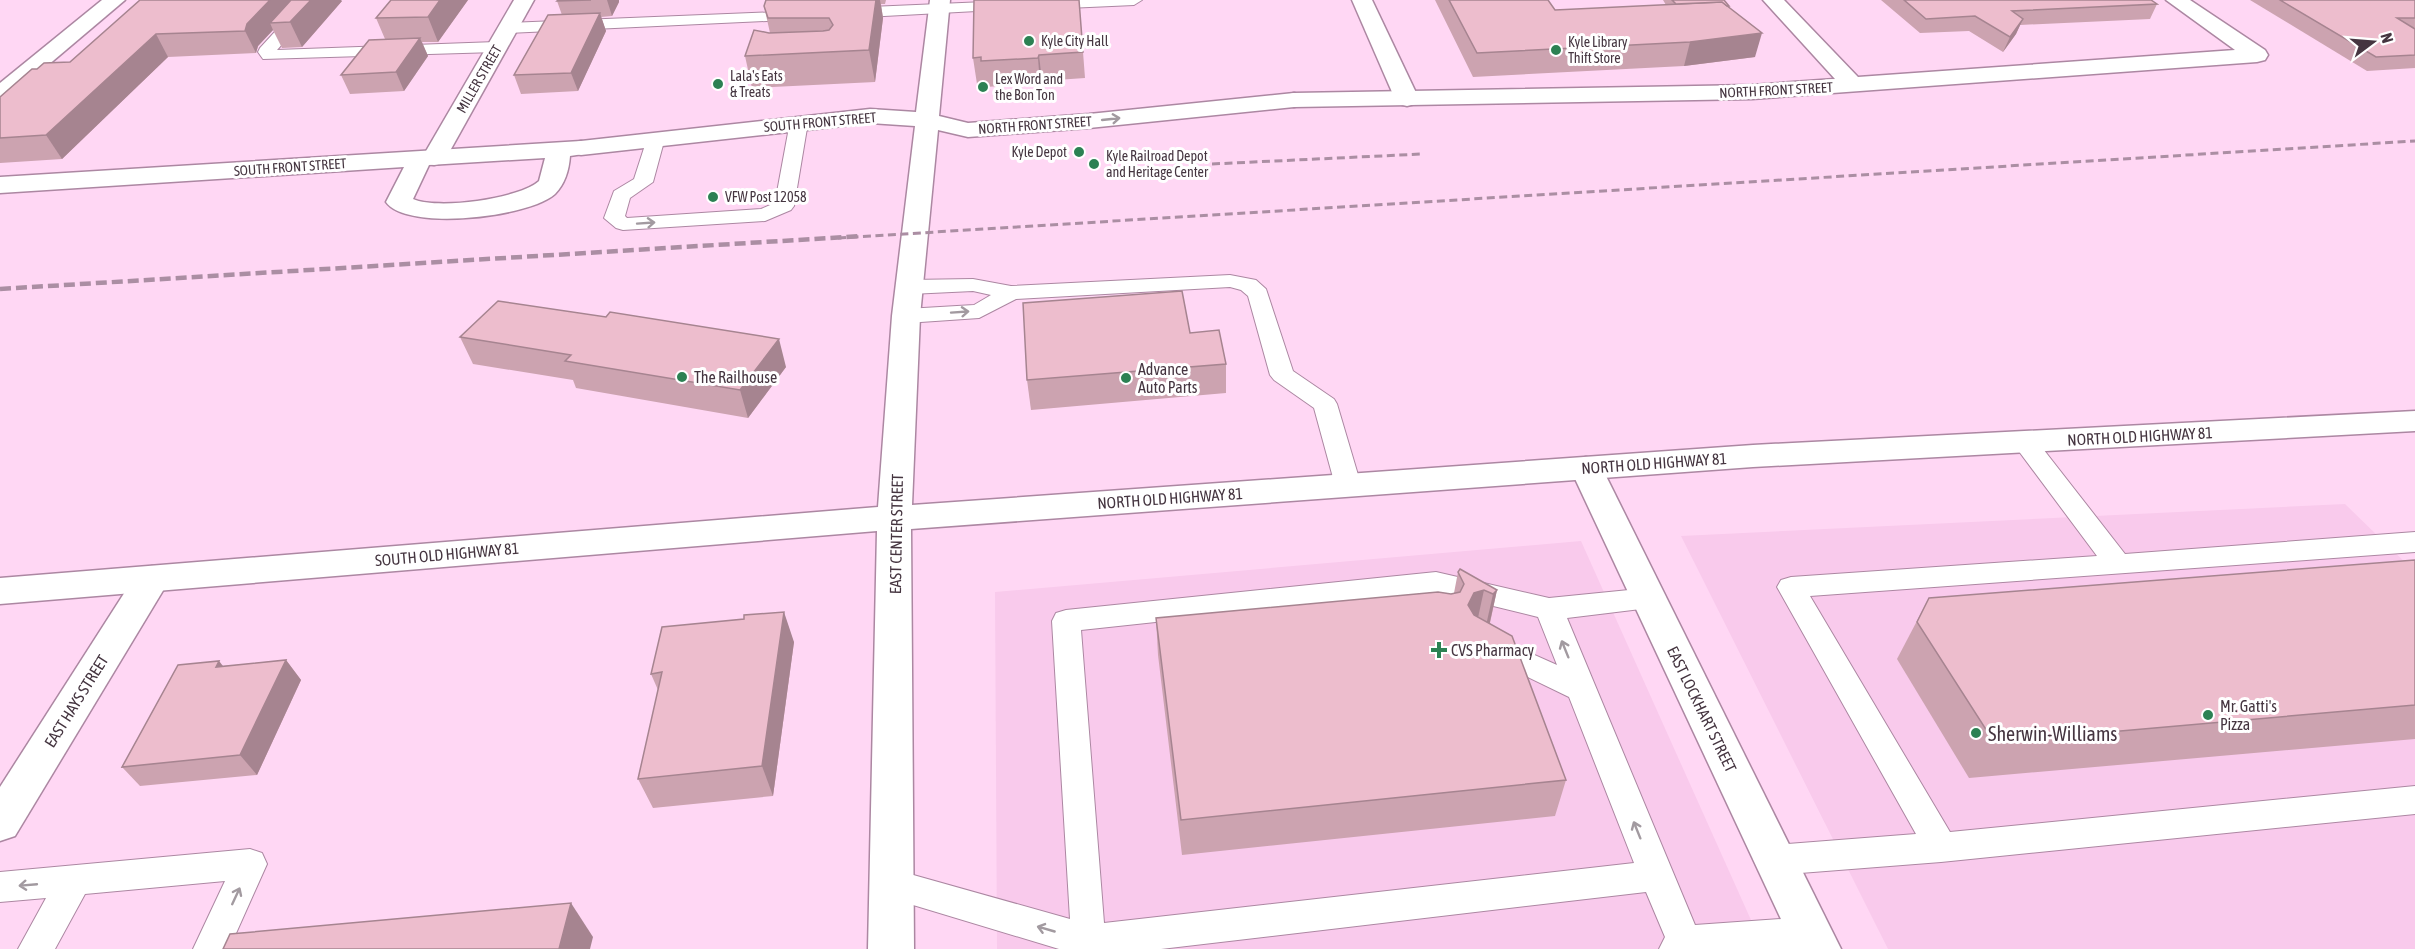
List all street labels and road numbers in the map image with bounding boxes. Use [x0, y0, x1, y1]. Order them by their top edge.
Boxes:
street label: MILLER STREET [453, 42, 505, 116]
street label: NORTH FRONT STREET [1719, 79, 1833, 101]
street label: SOUTH FRONT STREET [763, 109, 877, 135]
street label: NORTH FRONT STREET [978, 113, 1092, 137]
street label: SOUTH FRONT STREET [233, 155, 347, 179]
street label: NORTH OLD HIGHWAY 81 [2067, 423, 2213, 449]
street label: NORTH OLD HIGHWAY 81 [1581, 449, 1727, 477]
street label: EAST CENTER STREET [886, 474, 906, 594]
street label: NORTH OLD HIGHWAY 81 [1097, 484, 1243, 512]
street label: SOUTH OLD HIGHWAY 81 [374, 539, 520, 569]
street label: EAST LOCKHART STREET [1664, 643, 1740, 775]
street label: EAST HAYS STREET [40, 652, 112, 750]

